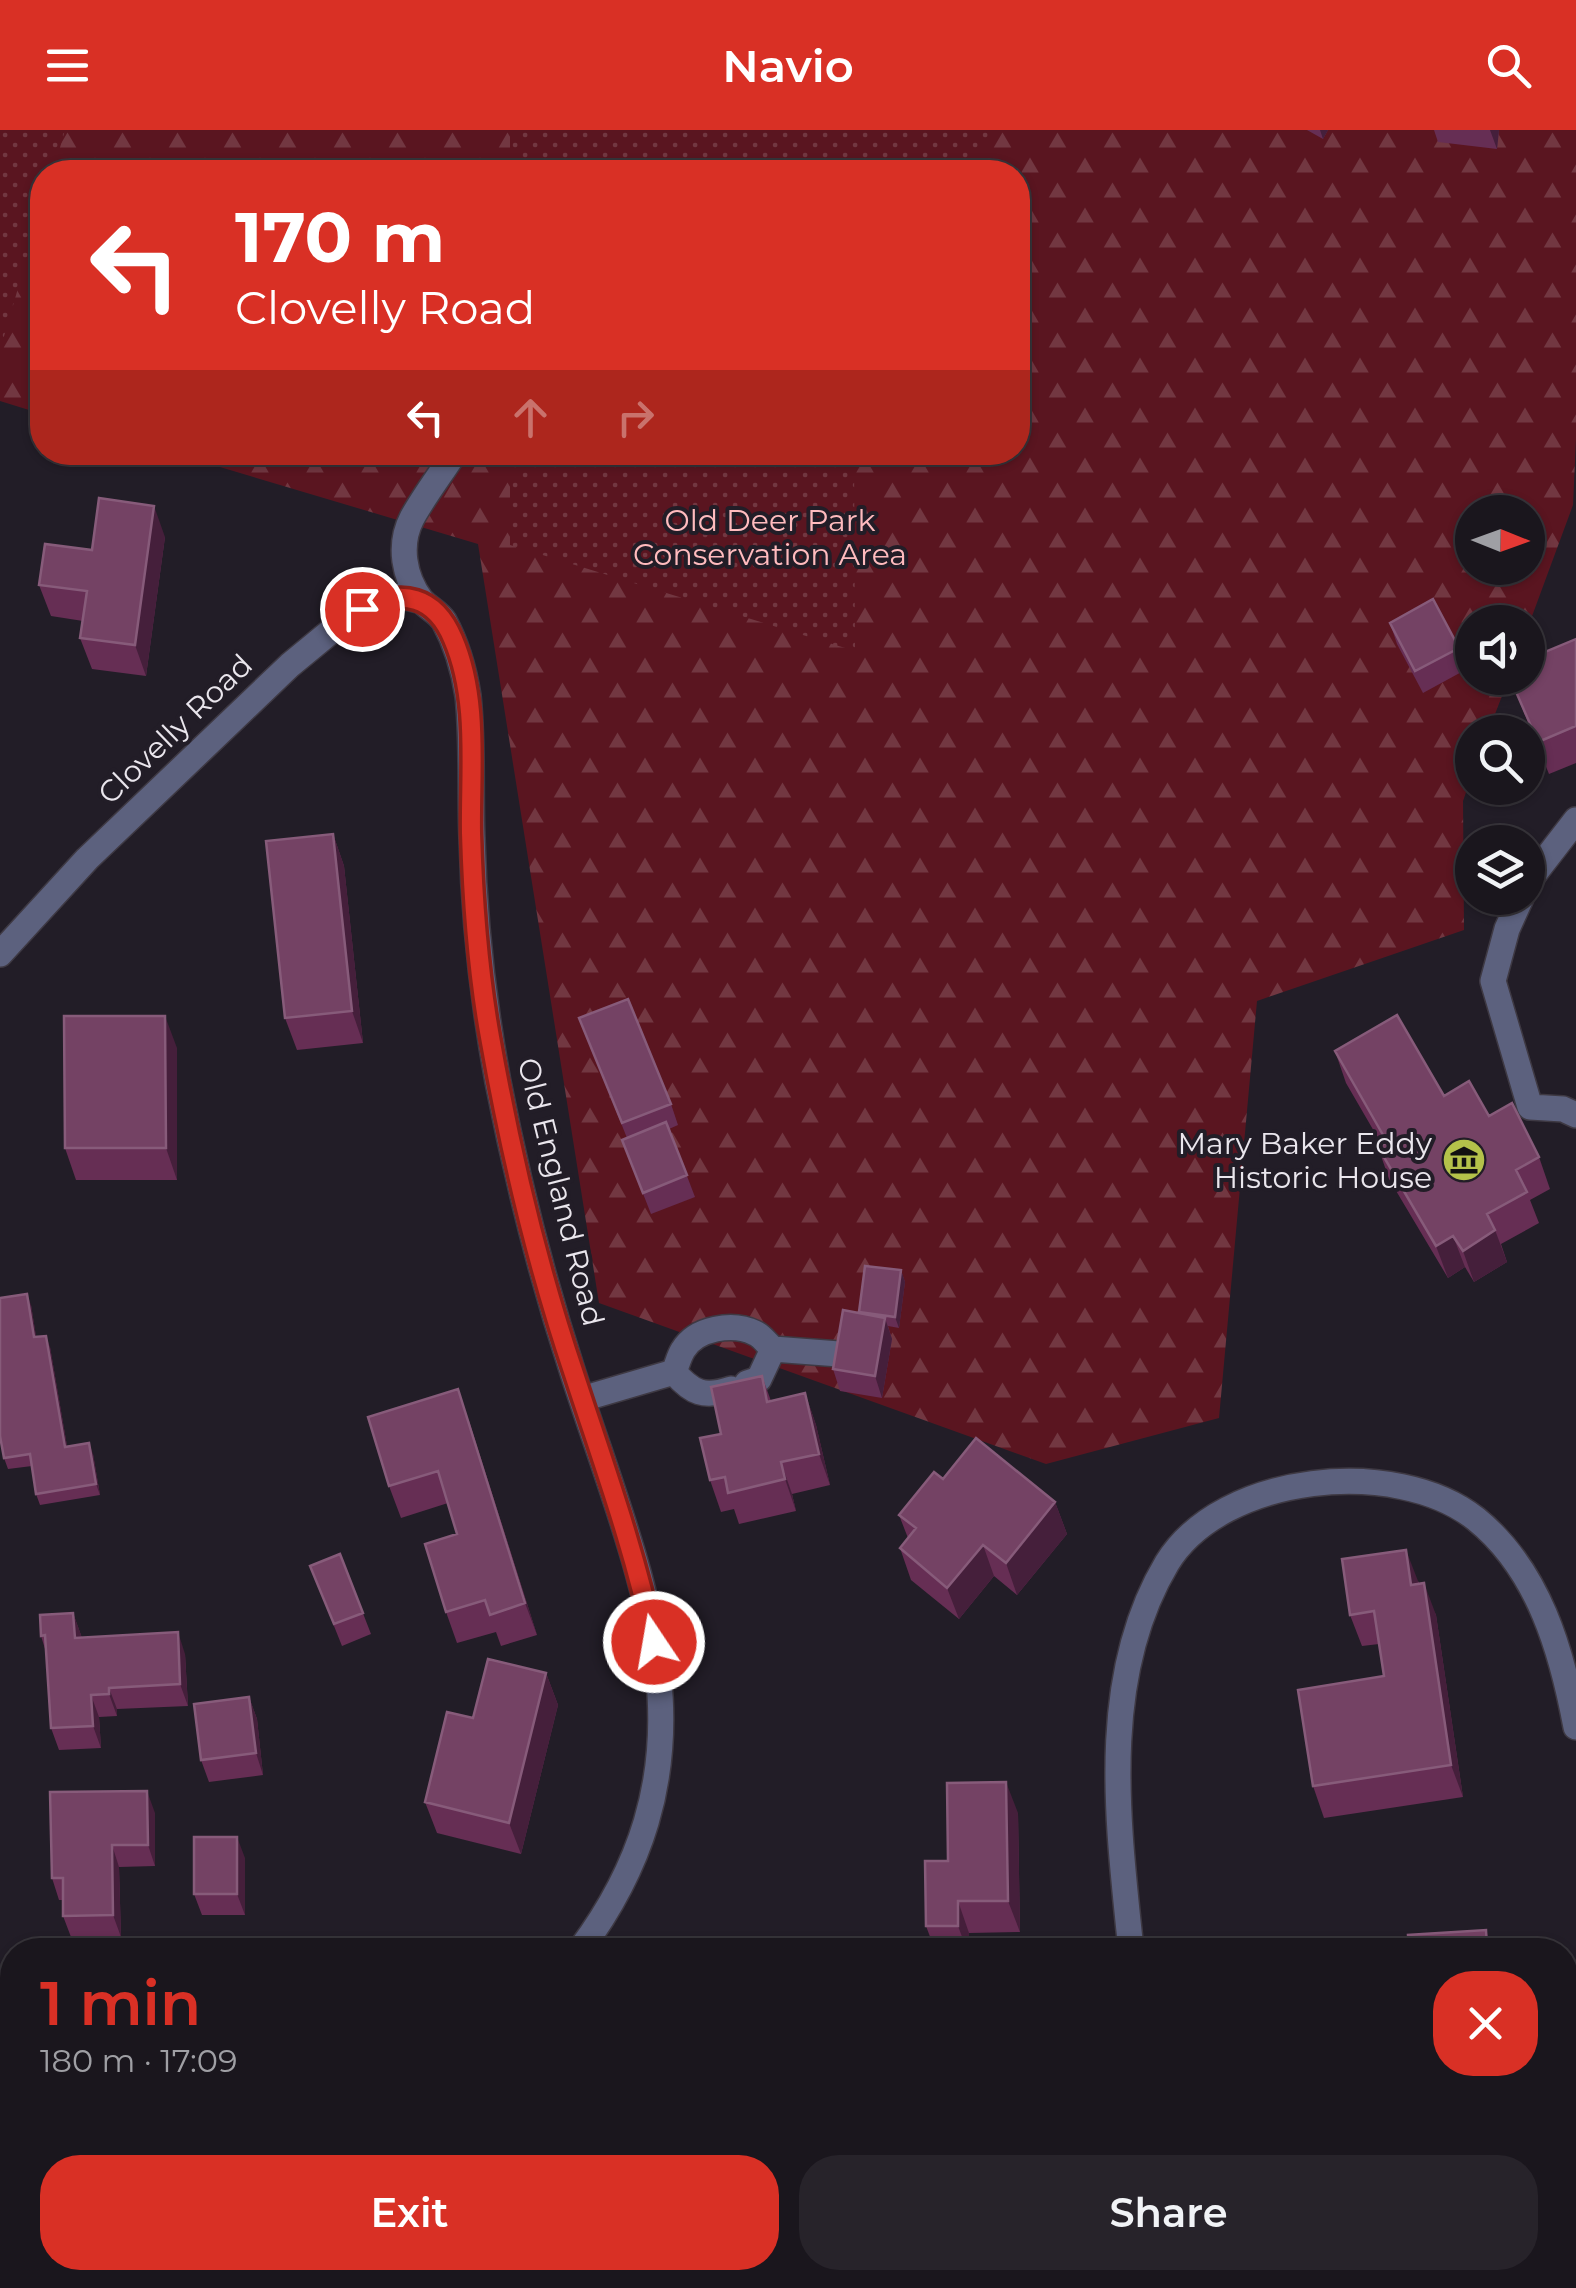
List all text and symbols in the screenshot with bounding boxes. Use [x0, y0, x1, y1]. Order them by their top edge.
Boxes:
icon: menu [40, 38, 95, 93]
text: Navio [722, 38, 854, 93]
icon: search [1481, 38, 1536, 93]
text: 170 m [235, 194, 445, 280]
icon: left [70, 200, 200, 330]
text: Clovelly Road [235, 280, 535, 335]
icon: left [398, 390, 453, 445]
icon: ahead [503, 390, 558, 445]
icon: right [608, 390, 663, 445]
north arrow [1455, 495, 1545, 585]
map controls [1455, 495, 1545, 915]
park label: Old Deer Park Conservation Area [633, 502, 907, 573]
pin [320, 567, 405, 652]
icon: arrive [335, 582, 390, 637]
button: sound [1455, 605, 1545, 695]
street label: Clovelly Road [90, 646, 260, 812]
button: search [1455, 715, 1545, 805]
button: layers [1455, 825, 1545, 915]
street label: Old England Road [510, 1054, 612, 1330]
place label: Mary Baker Eddy Historic House [1177, 1125, 1433, 1196]
museum icon: Mary Baker Eddy Historic House [1441, 1137, 1487, 1183]
position arrow [602, 1590, 706, 1694]
text: 1 min [40, 1967, 201, 2040]
button: close [1433, 1971, 1538, 2076]
text: 180 m · 17:09 [40, 2041, 238, 2080]
button: Exit [40, 2155, 779, 2270]
button: Share [799, 2155, 1538, 2270]

